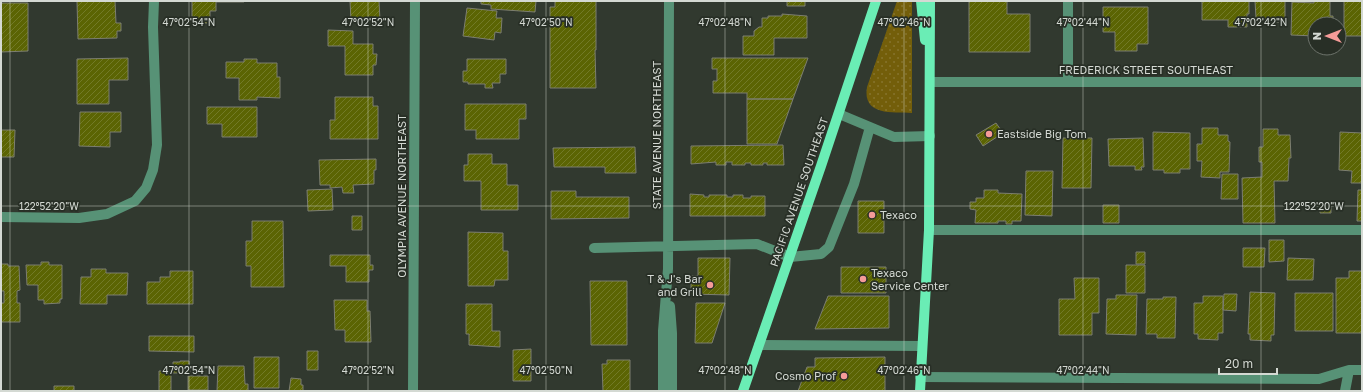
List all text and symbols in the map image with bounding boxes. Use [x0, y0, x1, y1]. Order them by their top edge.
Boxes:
text: 47°02'54"N [163, 16, 215, 28]
text: 47°02'52"N [342, 16, 394, 28]
text: 47°02'50"N [520, 16, 573, 28]
text: 47°02'48"N [698, 16, 752, 28]
text: 47°02'46"N [877, 16, 931, 28]
text: 47°02'44"N [1056, 16, 1110, 28]
text: 47°02'42"N [1235, 16, 1287, 28]
north arrow [1307, 16, 1347, 56]
text: N [1310, 32, 1323, 40]
street label: STATE AVENUE NORTHEAST [650, 60, 663, 209]
street label: FREDERICK STREET SOUTHEAST [1059, 63, 1233, 76]
street label: OLYMPIA AVENUE NORTHEAST [395, 114, 408, 278]
street label: PACIFIC AVENUE SOUTHEAST [767, 115, 830, 268]
place label: Eastside Big Tom [997, 127, 1087, 140]
marker: Eastside Big Tom [984, 129, 994, 139]
text: 122°52'20"W [19, 200, 79, 212]
text: 122°52'20"W [1284, 200, 1344, 212]
place label: Texaco [880, 208, 917, 221]
marker: Texaco [867, 210, 877, 220]
place label: Texaco Service Center [871, 266, 950, 292]
place label: T & J's Bar and Grill [647, 272, 703, 298]
marker: Texaco Service Center [858, 274, 868, 284]
marker: T & J's Bar and Grill [705, 280, 715, 290]
scale bar [1219, 350, 1277, 376]
text: 20 m [1225, 356, 1253, 371]
text: 47°02'54"N [163, 364, 215, 376]
text: 47°02'52"N [342, 364, 394, 376]
text: 47°02'50"N [520, 364, 573, 376]
text: 47°02'48"N [698, 364, 752, 376]
text: 47°02'46"N [877, 364, 931, 376]
text: 47°02'44"N [1056, 364, 1110, 376]
place label: Cosmo Prof [775, 369, 836, 382]
marker: Cosmo Prof [839, 371, 849, 381]

